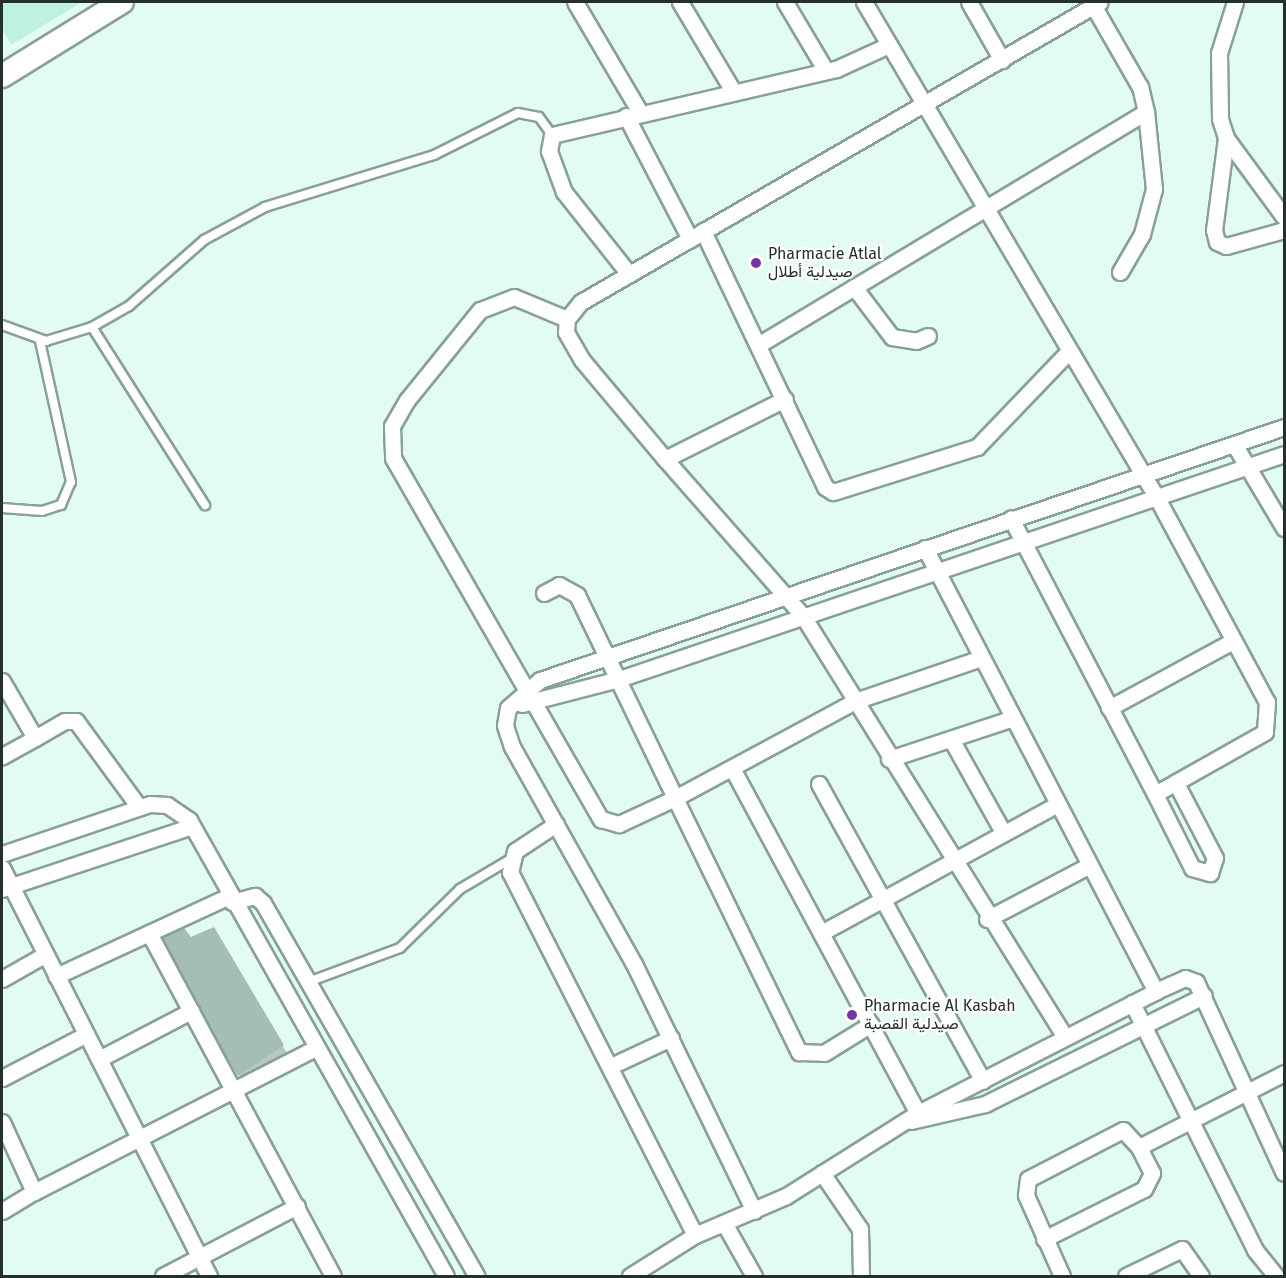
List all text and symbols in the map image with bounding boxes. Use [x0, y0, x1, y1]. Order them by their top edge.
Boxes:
place label: Pharmacie Atlal صيدلية أطلال [768, 244, 881, 282]
marker: Pharmacie Atlal صيدلية أطلال [749, 256, 763, 270]
place label: Pharmacie Al Kasbah صيدلية القصبة [864, 996, 1016, 1034]
marker: Pharmacie Al Kasbah صيدلية القصبة [845, 1008, 859, 1022]

